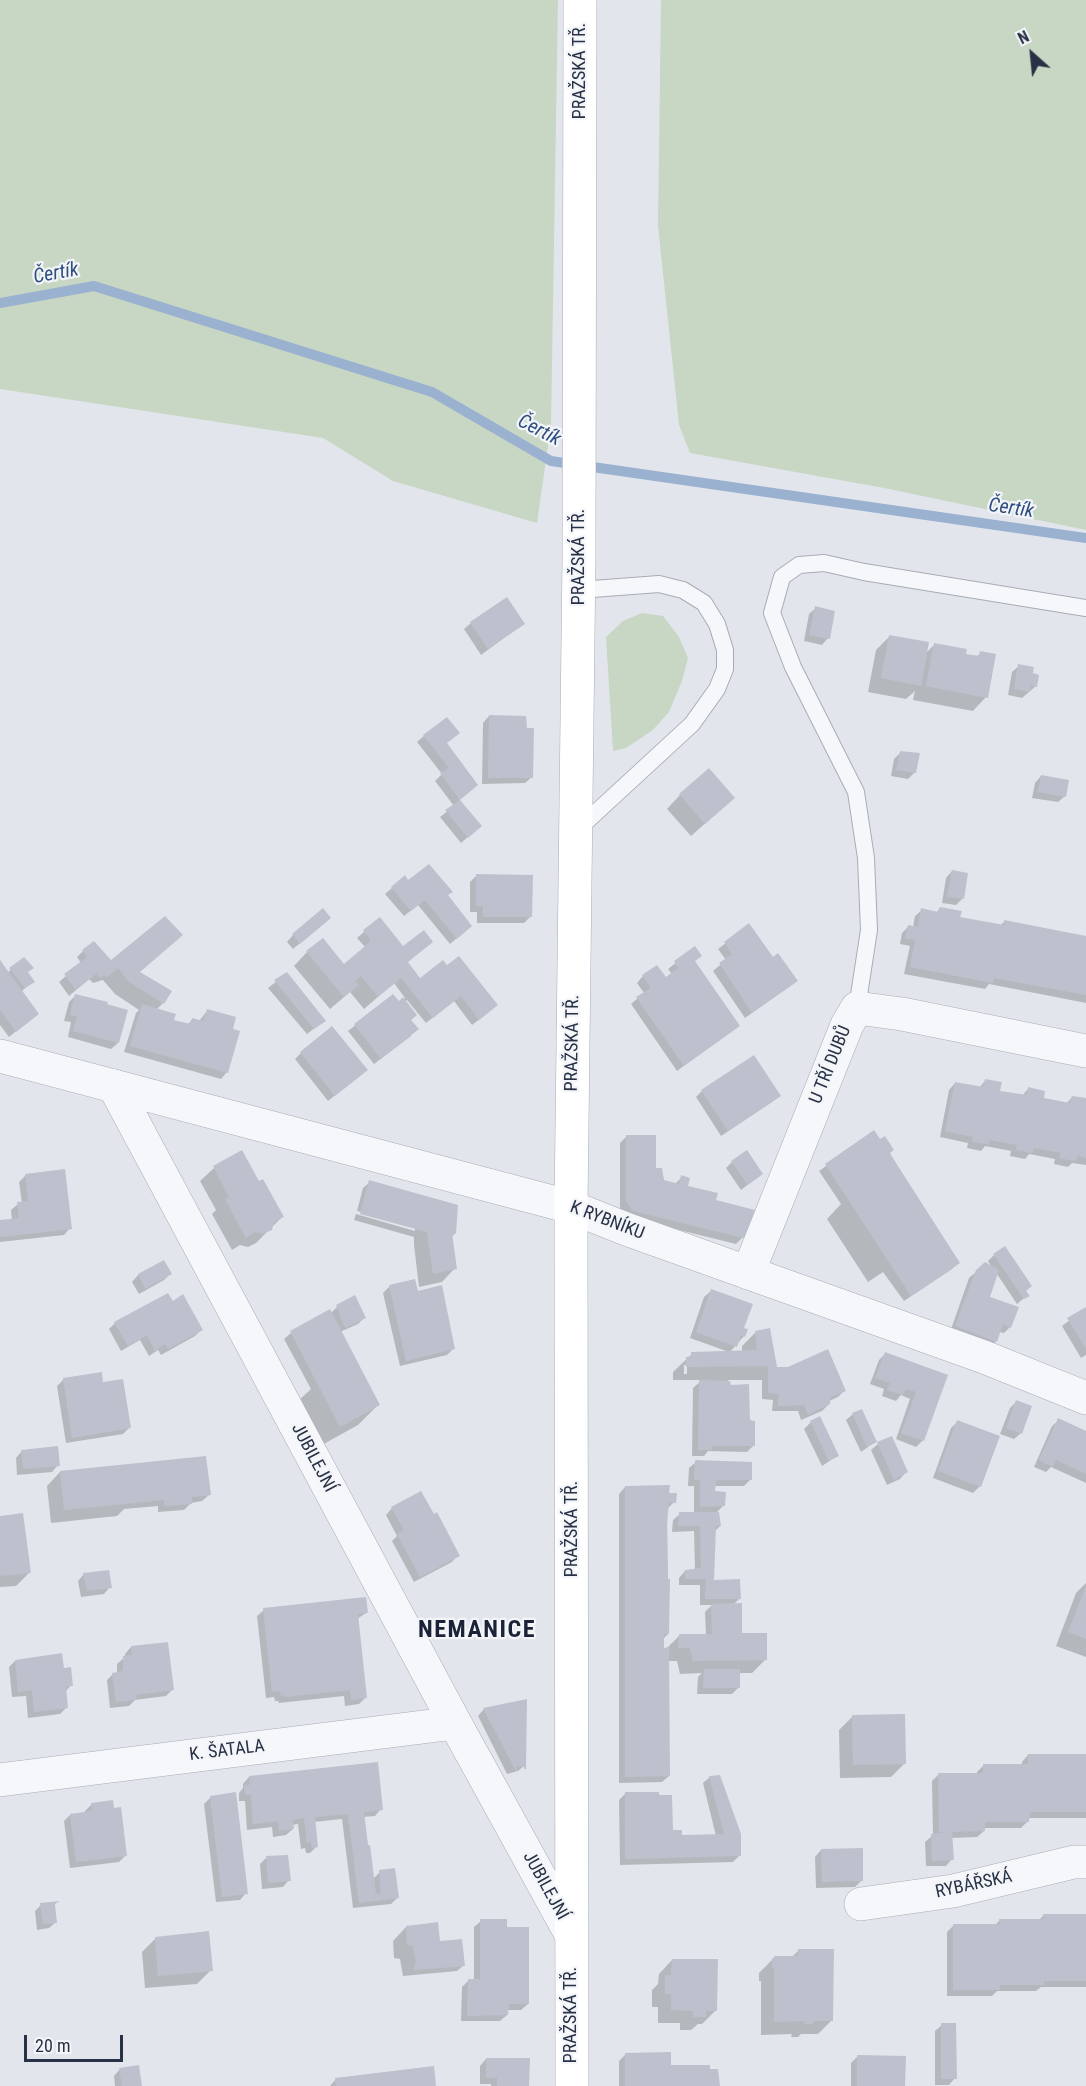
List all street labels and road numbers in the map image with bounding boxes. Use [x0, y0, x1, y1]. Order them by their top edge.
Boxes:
street label: PRAŽSKÁ TŘ. [569, 23, 591, 119]
street label: PRAŽSKÁ TŘ. [568, 509, 590, 605]
street label: PRAŽSKÁ TŘ. [561, 994, 585, 1092]
street label: U TŘÍ DUBŮ [806, 1023, 856, 1107]
street label: K RYBNÍKU [567, 1197, 647, 1245]
street label: JUBILEJNÍ [286, 1420, 340, 1496]
street label: PRAŽSKÁ TŘ. [561, 1481, 583, 1577]
street label: K. ŠATALA [188, 1736, 266, 1766]
street label: JUBILEJNÍ [517, 1848, 573, 1924]
street label: RYBÁŘSKÁ [934, 1866, 1014, 1904]
street label: PRAŽSKÁ TŘ. [560, 1967, 582, 2063]

